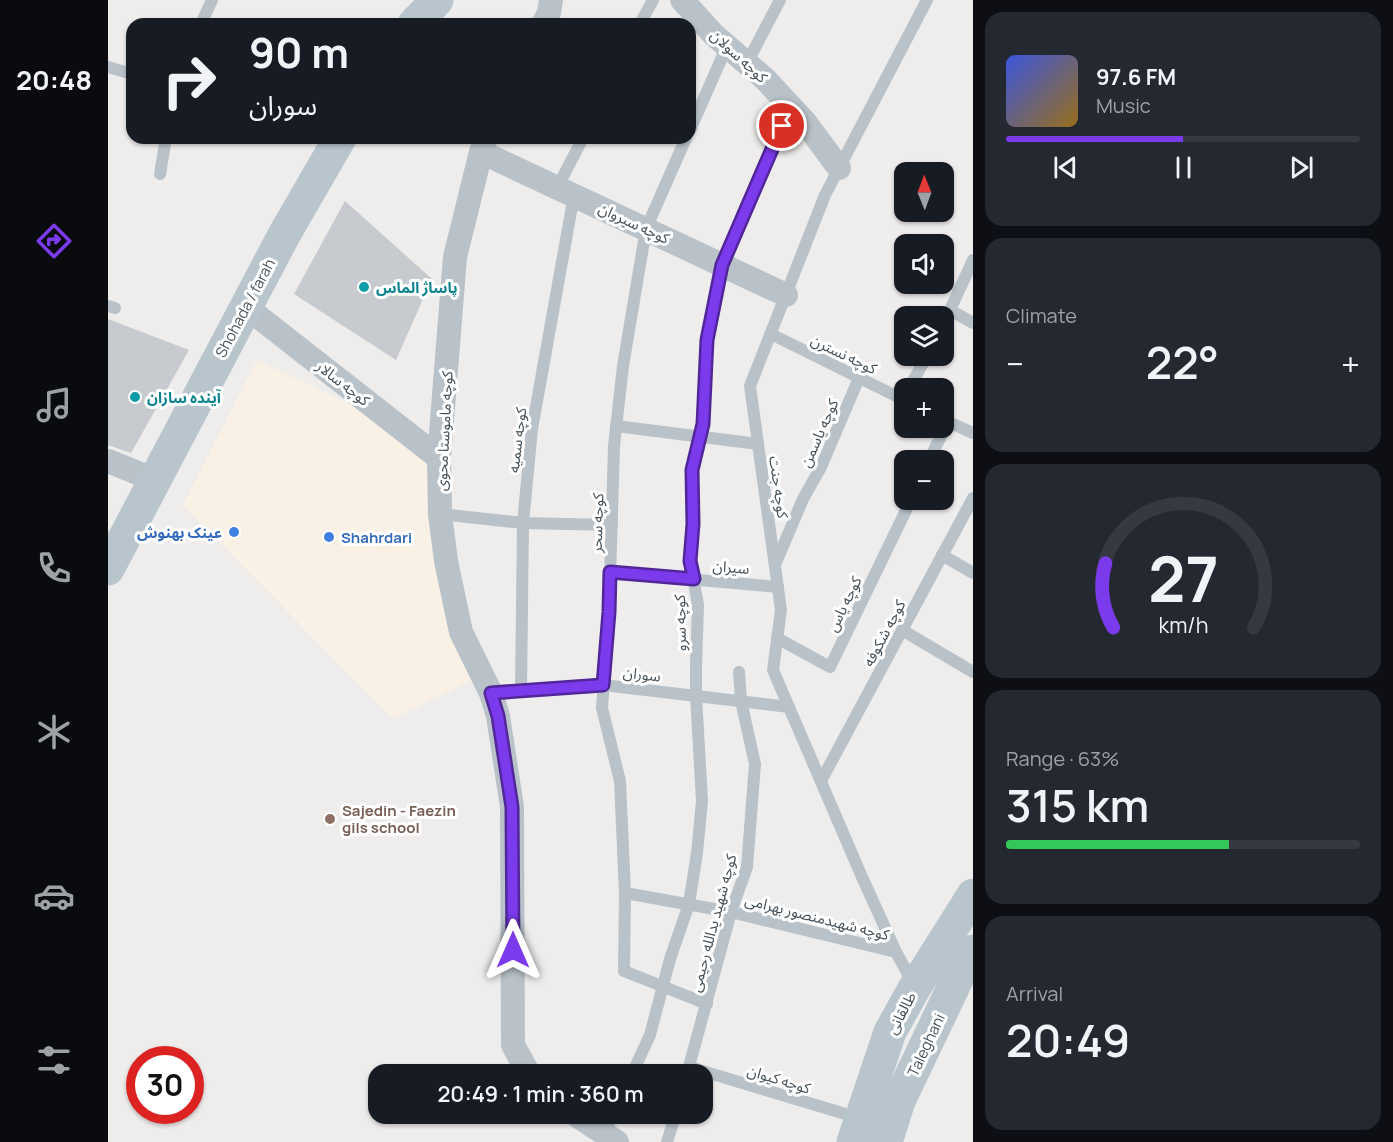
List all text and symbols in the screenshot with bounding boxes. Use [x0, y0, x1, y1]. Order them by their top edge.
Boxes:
text: 90 m [249, 23, 349, 81]
street label: کوچه سولان [706, 25, 773, 88]
icon: right [150, 42, 228, 120]
text: 20:48 [16, 61, 92, 98]
text: 97.6 FM [1096, 62, 1176, 92]
text: سوران [249, 86, 317, 123]
text: Music [1096, 92, 1151, 119]
pin [756, 100, 807, 151]
icon: arrive [765, 109, 798, 142]
icon: previous [1049, 151, 1082, 184]
icon: pause [1167, 151, 1200, 184]
icon: next [1285, 151, 1318, 184]
north arrow [894, 162, 954, 222]
map controls [894, 162, 954, 510]
street label: کوچه سیروان [595, 197, 674, 249]
icon: directions [33, 220, 75, 262]
button: sound [894, 234, 954, 294]
street label: Shohada / farah [210, 255, 280, 361]
place label: پاساژ الماس [376, 277, 458, 298]
marker: پاساژ الماس [357, 280, 371, 294]
text: Climate [1006, 302, 1077, 329]
button: layers [894, 306, 954, 366]
street label: کوچه نسترن [807, 329, 881, 379]
text: 22° [1146, 331, 1219, 393]
text: − [1006, 341, 1024, 386]
text: + [1341, 341, 1360, 386]
street label: کوچه سالار [311, 355, 375, 411]
street label: کوچه ماموستا محوی [430, 370, 458, 492]
button: + [894, 378, 954, 438]
icon: music [33, 384, 75, 426]
place label: آینده سازان [147, 387, 222, 408]
marker: آینده سازان [128, 390, 142, 404]
street label: کوچه یاسمن [795, 395, 844, 470]
street label: کوچه سمیه [503, 405, 532, 474]
button: − [894, 450, 954, 510]
street label: کوچه جنت [764, 454, 794, 520]
street label: کوچه سحر [585, 492, 609, 554]
place label: عینک بهنوش [137, 522, 222, 543]
marker: عینک بهنوش [227, 525, 241, 539]
place label: Shahrdari [341, 527, 412, 548]
marker: Shahrdari [322, 530, 336, 544]
text: 27 [1148, 535, 1218, 621]
icon: phone [33, 547, 75, 589]
street label: سیران [712, 555, 750, 579]
street label: کوچه یاس [822, 572, 867, 635]
street label: کوچه سرو [669, 594, 691, 652]
street label: کوچه شکوفه [858, 595, 911, 670]
text: km/h [1158, 610, 1208, 639]
street label: سوران [622, 661, 662, 687]
icon: climate [33, 711, 75, 753]
text: Range · 63% [1006, 745, 1119, 772]
text: 315 km [1006, 774, 1149, 836]
place label: Sajedin - Faezin gils school [342, 800, 456, 838]
marker: Sajedin - Faezin gils school [323, 812, 337, 826]
street label: کوچه شهید یدالله رحیمی [684, 851, 742, 994]
icon: car [33, 875, 75, 917]
street label: کوچه شهیدمنصور بهرامی [743, 889, 892, 945]
position arrow [481, 918, 545, 982]
text: Arrival [1006, 980, 1063, 1007]
street label: طالقانی [881, 988, 921, 1038]
text: 20:49 [1006, 1009, 1130, 1071]
street label: Taleghani [902, 1010, 950, 1080]
icon: filters [33, 1039, 75, 1081]
speed limit sign: 30 [126, 1046, 204, 1124]
street label: کوچه کیوان [745, 1059, 814, 1099]
text: 20:49 · 1 min · 360 m [437, 1079, 644, 1109]

